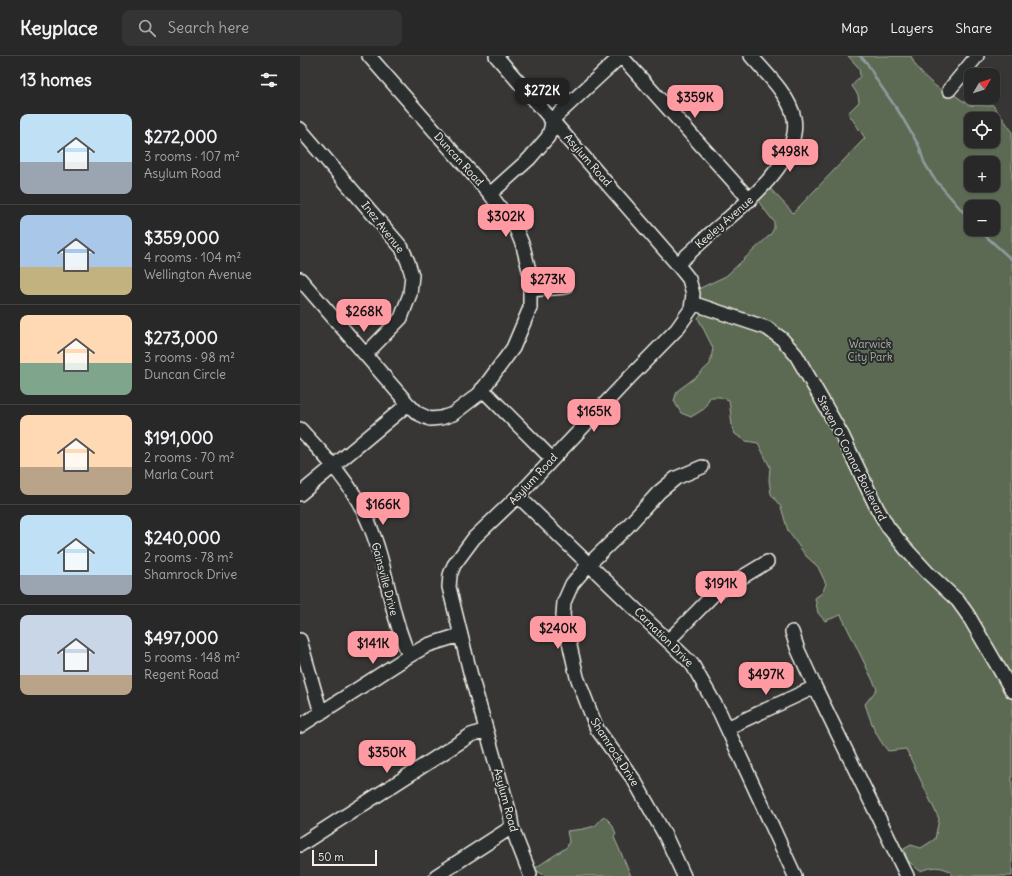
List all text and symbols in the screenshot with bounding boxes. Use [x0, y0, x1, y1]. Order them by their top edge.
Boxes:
search box [122, 10, 402, 46]
text: Keyplace [20, 16, 98, 40]
icon: search [136, 17, 158, 39]
text: Search here [168, 18, 249, 37]
text: Map [841, 19, 868, 37]
text: Layers [890, 19, 933, 37]
text: Share [955, 19, 992, 37]
north arrow [964, 68, 1000, 104]
map controls [964, 68, 1000, 236]
text: 13 homes [20, 69, 92, 91]
icon: filters [258, 69, 280, 91]
pin: $272K [514, 78, 570, 112]
text: $272K [524, 82, 560, 99]
pin: $359K [667, 85, 723, 119]
text: $359K [676, 89, 714, 106]
button: locate [964, 112, 1000, 148]
text: $272,000 [144, 126, 218, 148]
street label: Duncan Road [431, 129, 487, 189]
icon: home [52, 130, 100, 178]
street label: Asylum Road [561, 131, 615, 190]
pin: $498K [762, 139, 818, 173]
text: $498K [771, 143, 809, 160]
text: 3 rooms · 107 m² [144, 148, 240, 165]
button: + [964, 156, 1000, 192]
text: Asylum Road [144, 165, 221, 182]
street label: Keeley Avenue [692, 193, 756, 251]
street label: Inez Avenue [358, 198, 408, 256]
button: − [964, 200, 1000, 236]
pin: $302K [478, 204, 534, 238]
text: $302K [487, 208, 525, 225]
text: $359,000 [144, 227, 219, 249]
icon: home [52, 231, 100, 279]
text: 4 rooms · 104 m² [144, 249, 241, 266]
text: Wellington Avenue [144, 266, 252, 283]
pin: $273K [520, 267, 576, 301]
text: $273K [530, 271, 566, 288]
pin: $268K [336, 299, 392, 333]
text: $268K [345, 303, 383, 320]
text: $273,000 [144, 327, 218, 349]
icon: home [52, 331, 100, 379]
park label: Warwick City Park [847, 337, 893, 364]
text: 3 rooms · 98 m² [144, 349, 235, 366]
text: Duncan Circle [144, 366, 226, 383]
street label: Steven O' Connor Boulevard [814, 393, 890, 524]
pin: $165K [566, 399, 622, 433]
text: $165K [576, 403, 612, 420]
text: $191,000 [144, 427, 214, 449]
icon: home [52, 431, 100, 479]
text: 2 rooms · 70 m² [144, 449, 235, 466]
street label: Asylum Road [506, 450, 561, 508]
text: Marla Court [144, 466, 214, 483]
pin: $166K [355, 492, 411, 526]
text: $166K [365, 496, 401, 513]
text: $240,000 [144, 527, 221, 549]
icon: home [52, 531, 100, 579]
street label: Gainsville Drive [368, 541, 402, 617]
text: 2 rooms · 78 m² [144, 549, 234, 566]
text: Shamrock Drive [144, 566, 237, 583]
pin: $191K [693, 571, 749, 605]
text: $191K [705, 575, 737, 592]
street label: Carnation Drive [631, 604, 697, 670]
pin: $240K [530, 616, 586, 650]
text: $240K [539, 620, 577, 637]
text: $497,000 [144, 627, 218, 649]
icon: home [52, 631, 100, 679]
pin: $141K [345, 631, 401, 665]
text: $141K [357, 635, 389, 652]
text: 5 rooms · 148 m² [144, 649, 240, 666]
pin: $497K [738, 662, 794, 696]
text: Regent Road [144, 666, 219, 683]
text: $497K [748, 666, 784, 683]
street label: Shamrock Drive [588, 715, 642, 789]
pin: $350K [359, 740, 415, 774]
text: $350K [368, 744, 406, 761]
street label: Asylum Road [491, 767, 521, 834]
scale bar [312, 848, 377, 867]
text: 50 m [318, 850, 344, 864]

